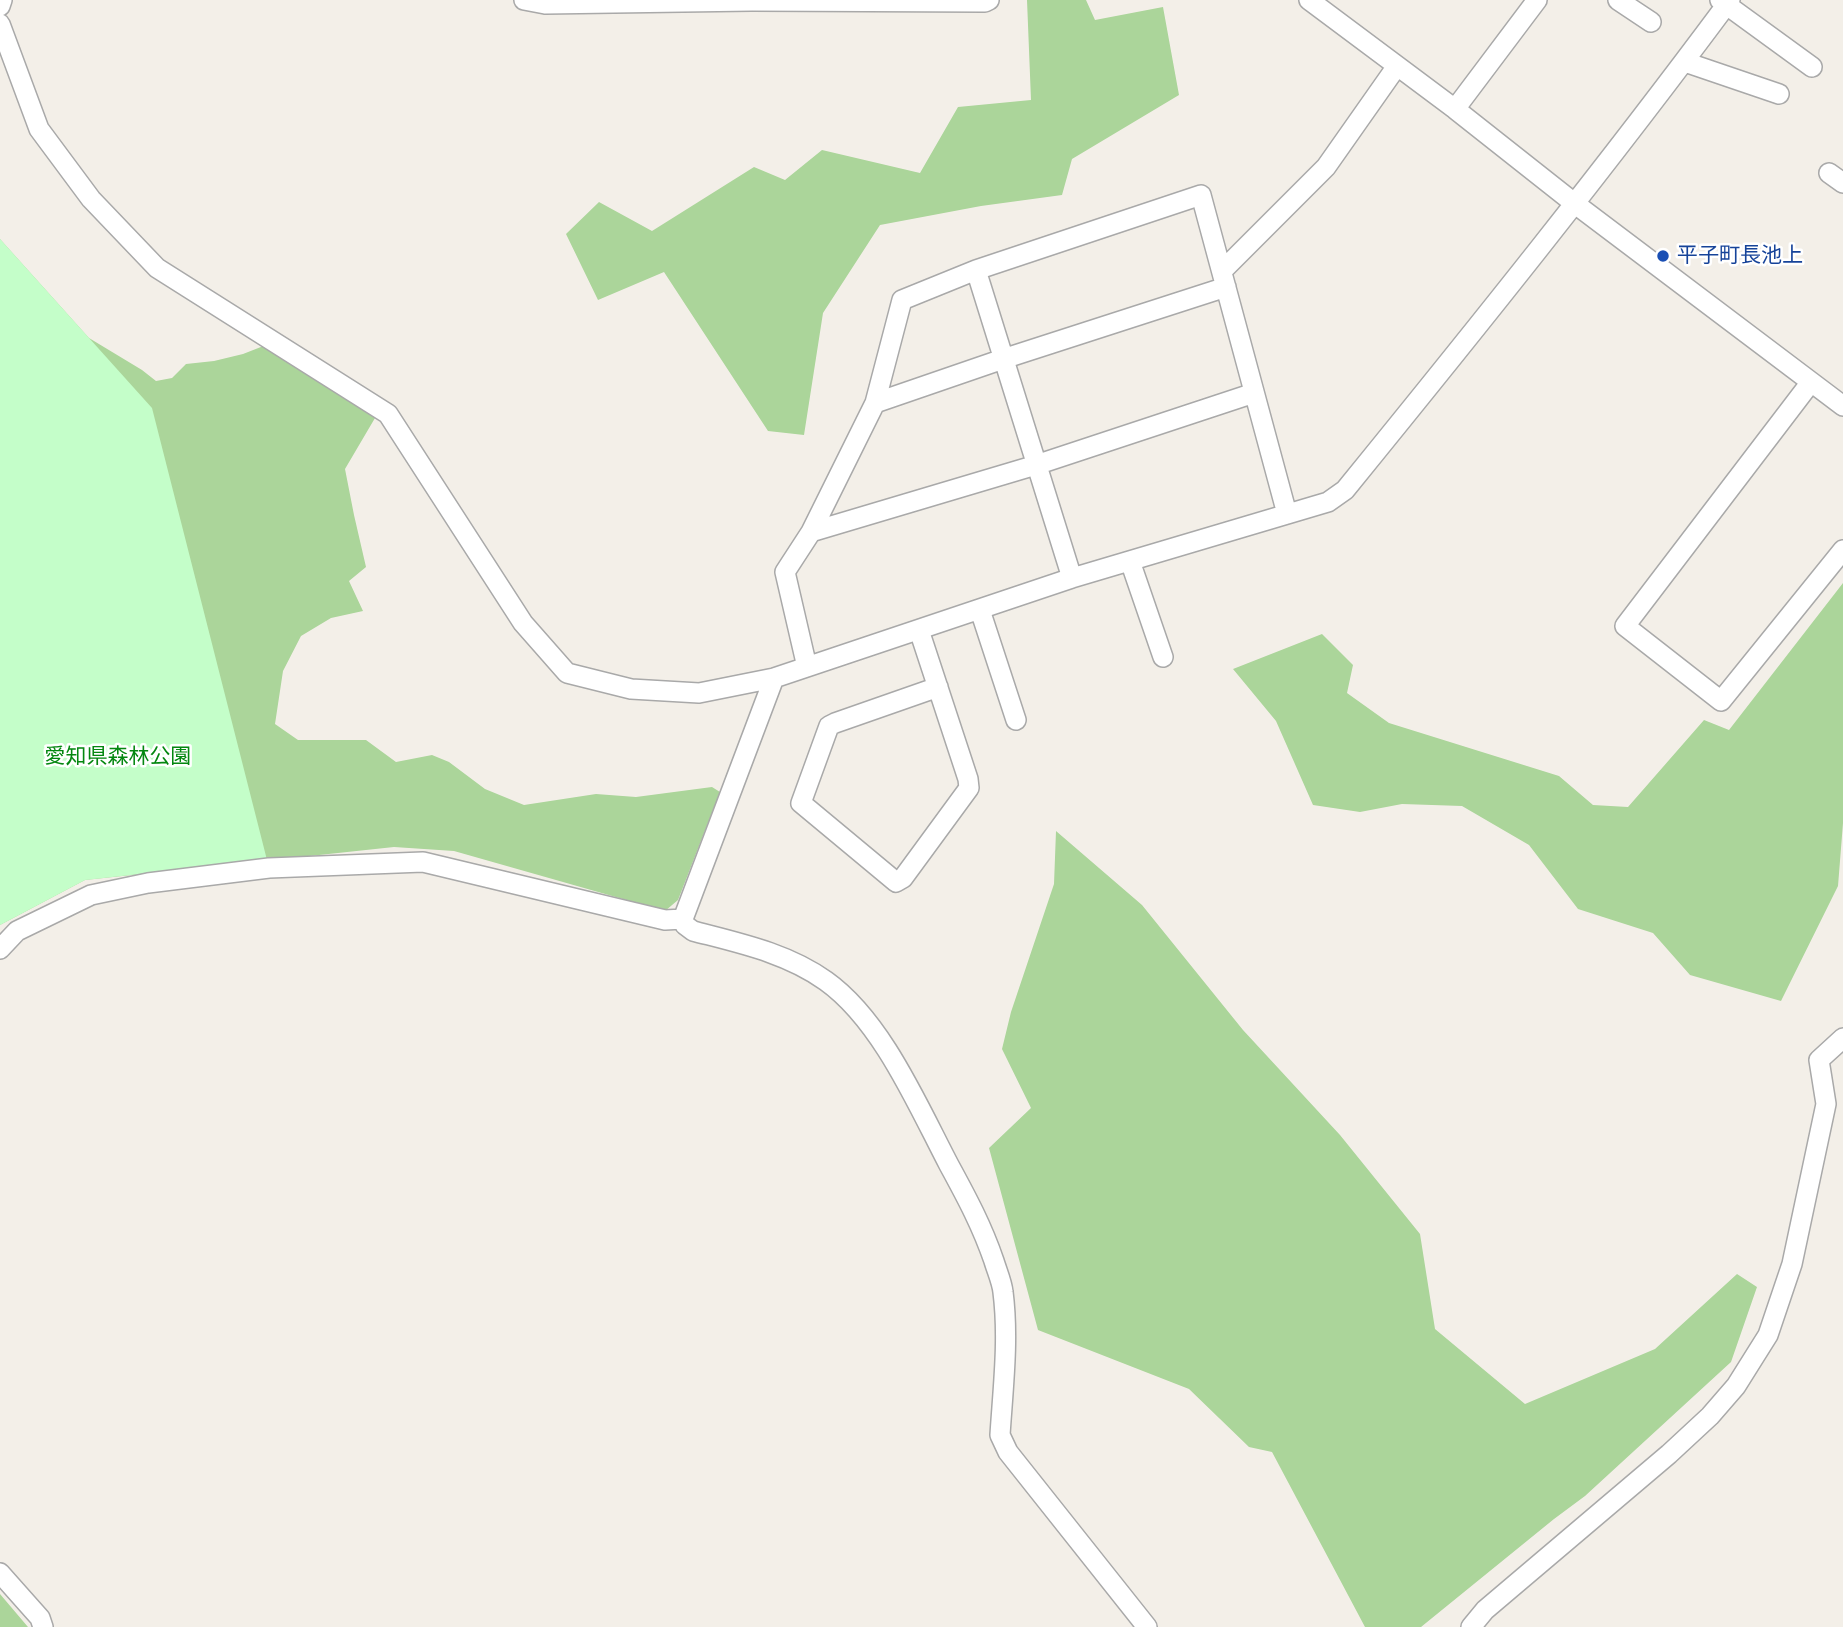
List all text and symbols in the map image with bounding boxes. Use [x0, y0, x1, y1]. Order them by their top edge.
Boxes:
place label: 平子町長池上 [1677, 243, 1803, 269]
marker: 平子町長池上 [1655, 248, 1671, 264]
park label: 愛知県森林公園 [45, 744, 191, 770]

